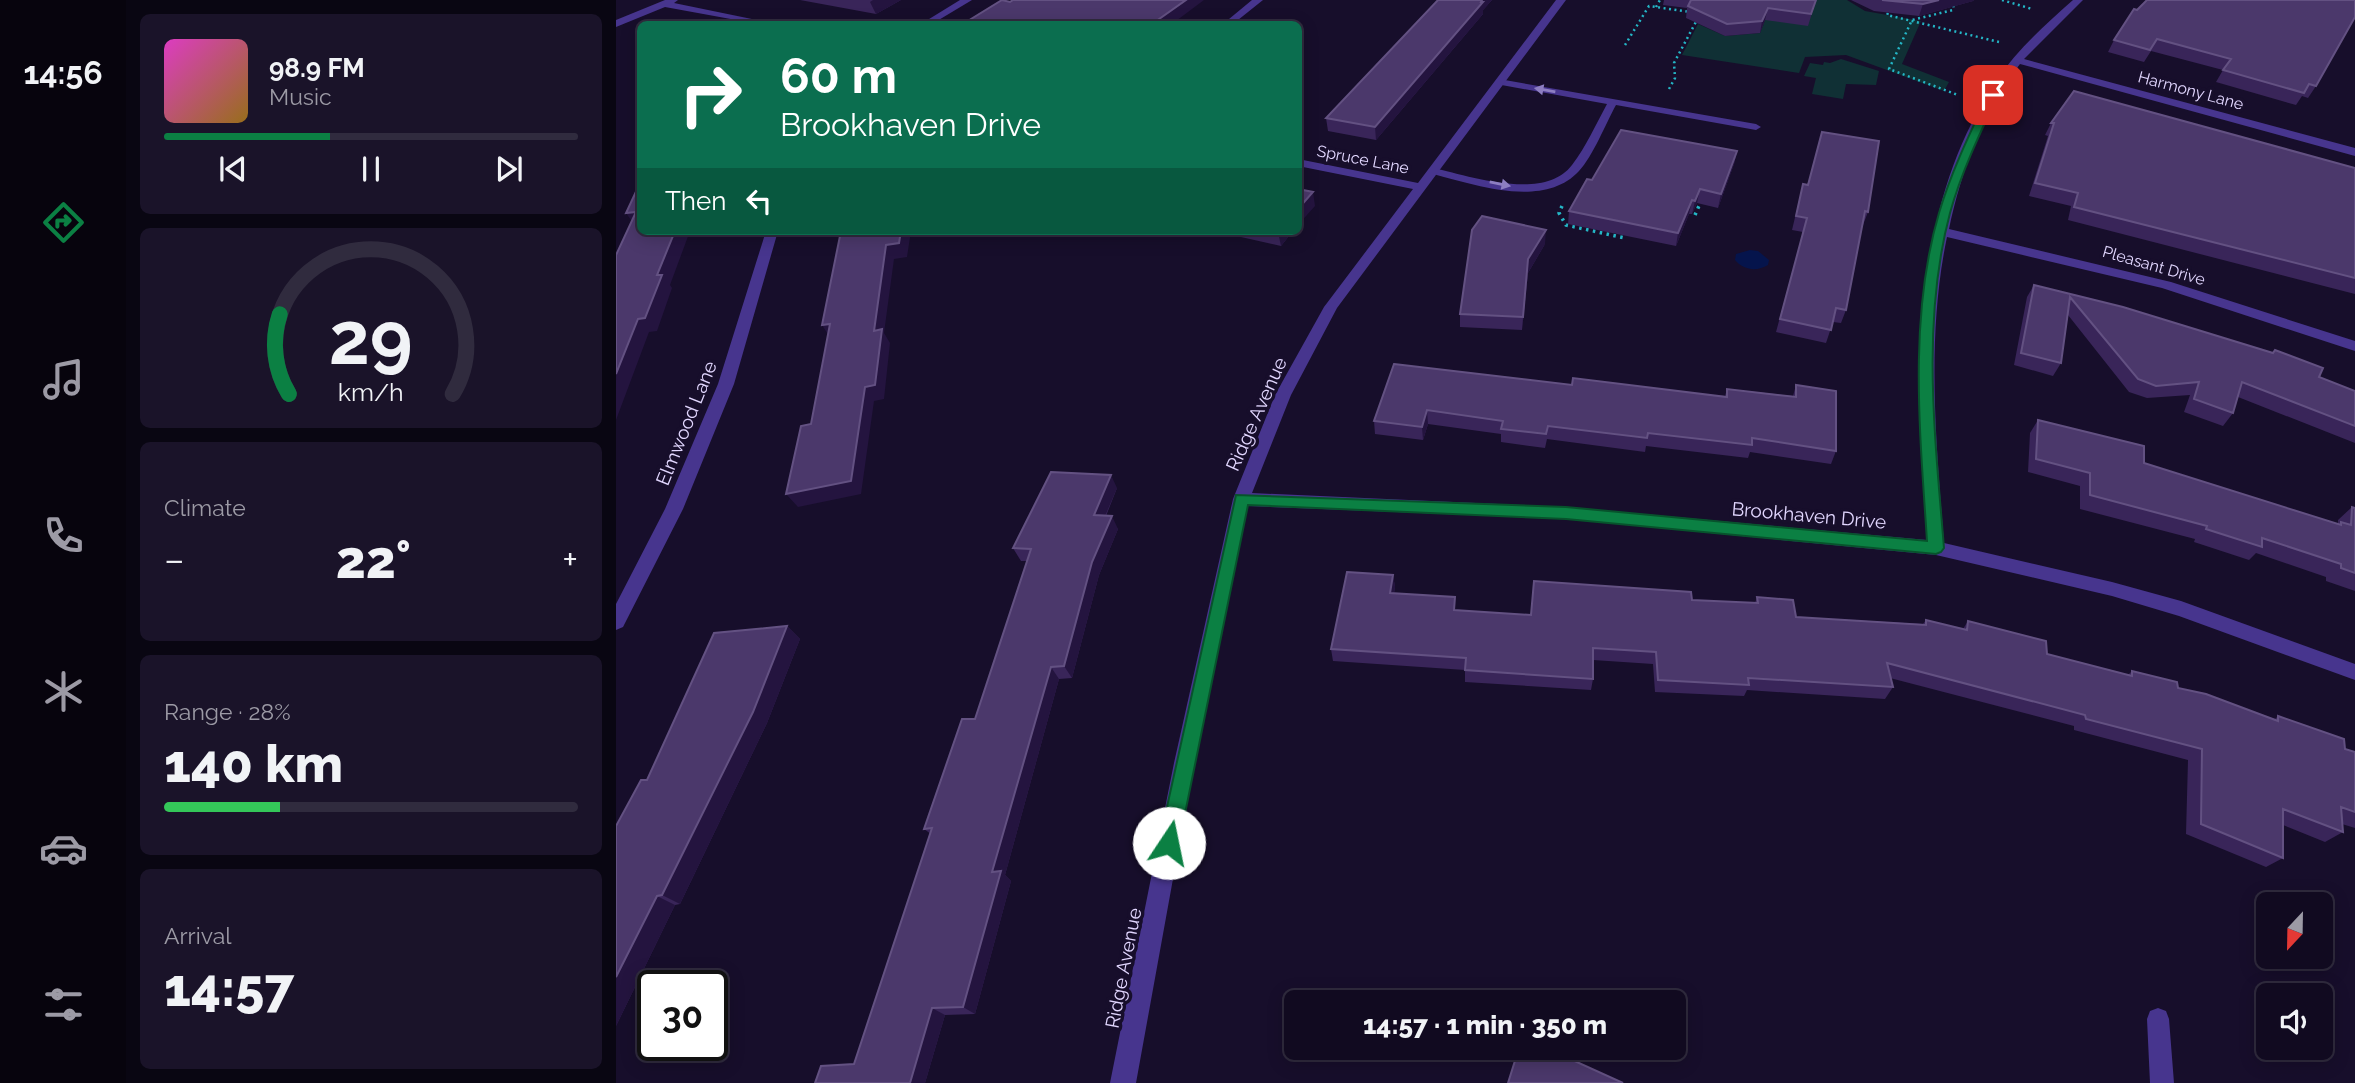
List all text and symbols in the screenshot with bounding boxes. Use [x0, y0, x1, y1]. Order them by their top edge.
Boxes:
text: 60 m [780, 47, 897, 104]
icon: right [665, 49, 756, 140]
text: 98.9 FM [269, 53, 365, 83]
text: 14:56 [23, 54, 103, 91]
pin [1963, 65, 2023, 125]
street label: Harmony Lane [2136, 67, 2246, 114]
icon: arrive [1974, 76, 2012, 114]
text: Music [269, 83, 332, 110]
one-way arrow [1534, 85, 1556, 96]
text: Brookhaven Drive [780, 106, 1041, 143]
street label: Spruce Lane [1315, 141, 1411, 178]
icon: previous [214, 150, 252, 188]
icon: pause [352, 150, 390, 188]
icon: next [490, 150, 528, 188]
one-way arrow [1489, 179, 1511, 190]
icon: left [740, 182, 778, 220]
text: Then [665, 186, 726, 216]
icon: directions [39, 198, 88, 247]
street label: Pleasant Drive [2100, 242, 2207, 289]
text: 29 [329, 296, 413, 381]
street label: Ridge Avenue [1221, 354, 1291, 474]
icon: music [39, 355, 88, 404]
street label: Elmwood Lane [651, 358, 721, 488]
text: km/h [338, 376, 404, 406]
text: Climate [164, 494, 246, 521]
street label: Brookhaven Drive [1731, 497, 1887, 533]
icon: phone [39, 511, 88, 560]
text: 22° [336, 529, 411, 590]
text: − [164, 537, 184, 582]
text: + [562, 537, 578, 582]
icon: climate [39, 667, 88, 716]
text: Range · 28% [164, 698, 291, 725]
text: 140 km [164, 733, 343, 794]
position arrow [1132, 806, 1206, 880]
icon: car [39, 824, 88, 873]
north arrow [2256, 892, 2333, 970]
map controls [2256, 892, 2333, 1060]
street label: Ridge Avenue [1101, 906, 1145, 1030]
text: Arrival [164, 922, 231, 949]
text: 14:57 [164, 957, 294, 1018]
speed limit sign: 30 [637, 970, 728, 1061]
icon: filters [39, 980, 88, 1029]
button: sound [2256, 983, 2333, 1060]
text: 14:57 · 1 min · 350 m [1363, 1010, 1607, 1040]

